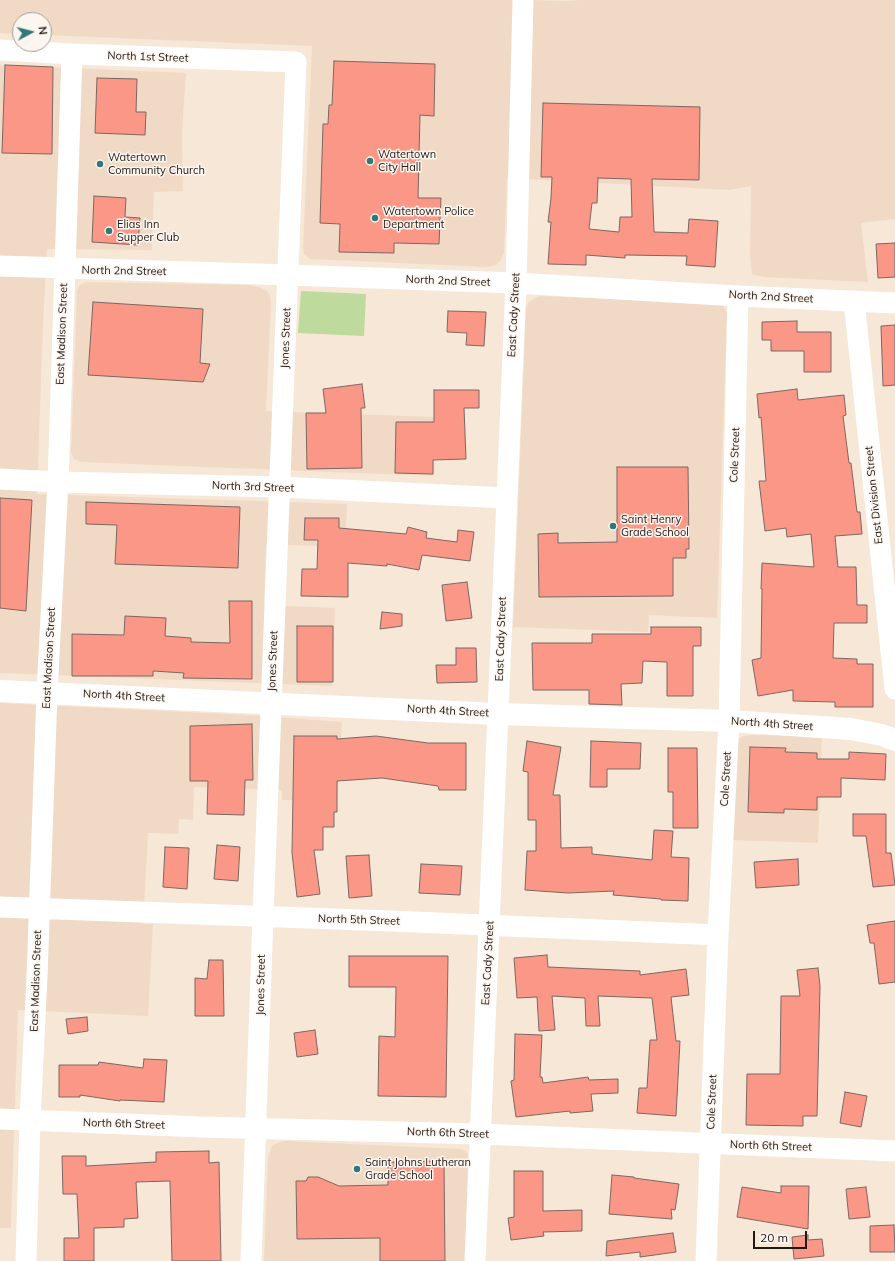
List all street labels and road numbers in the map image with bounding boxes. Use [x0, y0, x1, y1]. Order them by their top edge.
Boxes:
street label: North 1st Street [107, 49, 189, 65]
street label: North 2nd Street [81, 264, 167, 278]
street label: East Cady Street [505, 272, 523, 358]
street label: North 2nd Street [405, 273, 491, 289]
street label: East Madison Street [54, 283, 70, 385]
street label: North 2nd Street [728, 288, 814, 306]
street label: Jones Street [278, 307, 294, 369]
street label: Cole Street [727, 427, 743, 483]
street label: East Division Street [862, 445, 886, 545]
street label: North 3rd Street [212, 479, 294, 495]
street label: East Cady Street [493, 596, 509, 682]
street label: East Madison Street [40, 607, 58, 709]
street label: Jones Street [265, 630, 281, 692]
street label: North 4th Street [83, 687, 165, 705]
street label: North 4th Street [407, 702, 489, 720]
street label: North 4th Street [731, 715, 813, 733]
street label: Cole Street [718, 751, 734, 807]
street label: North 5th Street [318, 912, 400, 928]
street label: East Cady Street [479, 920, 497, 1006]
street label: East Madison Street [28, 930, 44, 1032]
street label: Jones Street [254, 954, 268, 1016]
street label: Cole Street [704, 1074, 720, 1130]
street label: North 6th Street [83, 1116, 165, 1132]
street label: North 6th Street [407, 1125, 489, 1141]
street label: North 6th Street [730, 1138, 812, 1154]

